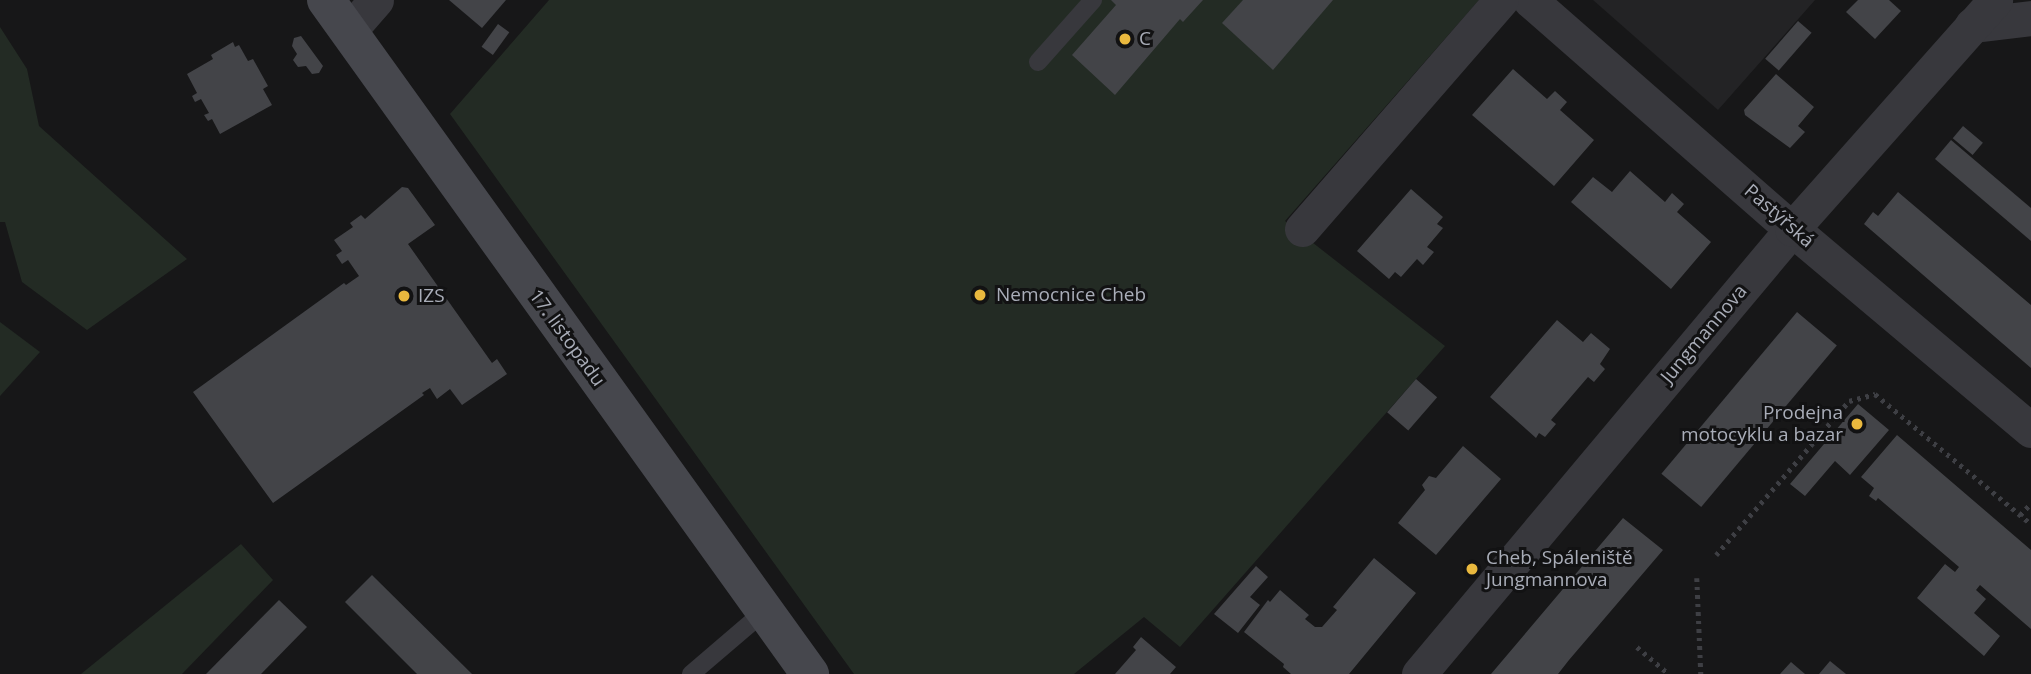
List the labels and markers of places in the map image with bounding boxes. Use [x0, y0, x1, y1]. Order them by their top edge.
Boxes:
place label: C [1139, 28, 1151, 50]
marker: C [1117, 31, 1133, 47]
place label: Nemocnice Cheb [996, 284, 1146, 306]
place label: IZS [418, 285, 445, 307]
marker: Nemocnice Cheb [970, 285, 990, 305]
marker: IZS [396, 288, 412, 304]
place label: Prodejna motocyklu a bazar [1681, 402, 1843, 446]
marker: Prodejna motocyklu a bazar [1849, 416, 1865, 432]
place label: Cheb, Spáleniště Jungmannova [1486, 547, 1633, 591]
marker: Cheb, Spáleniště Jungmannova [1464, 561, 1480, 577]

